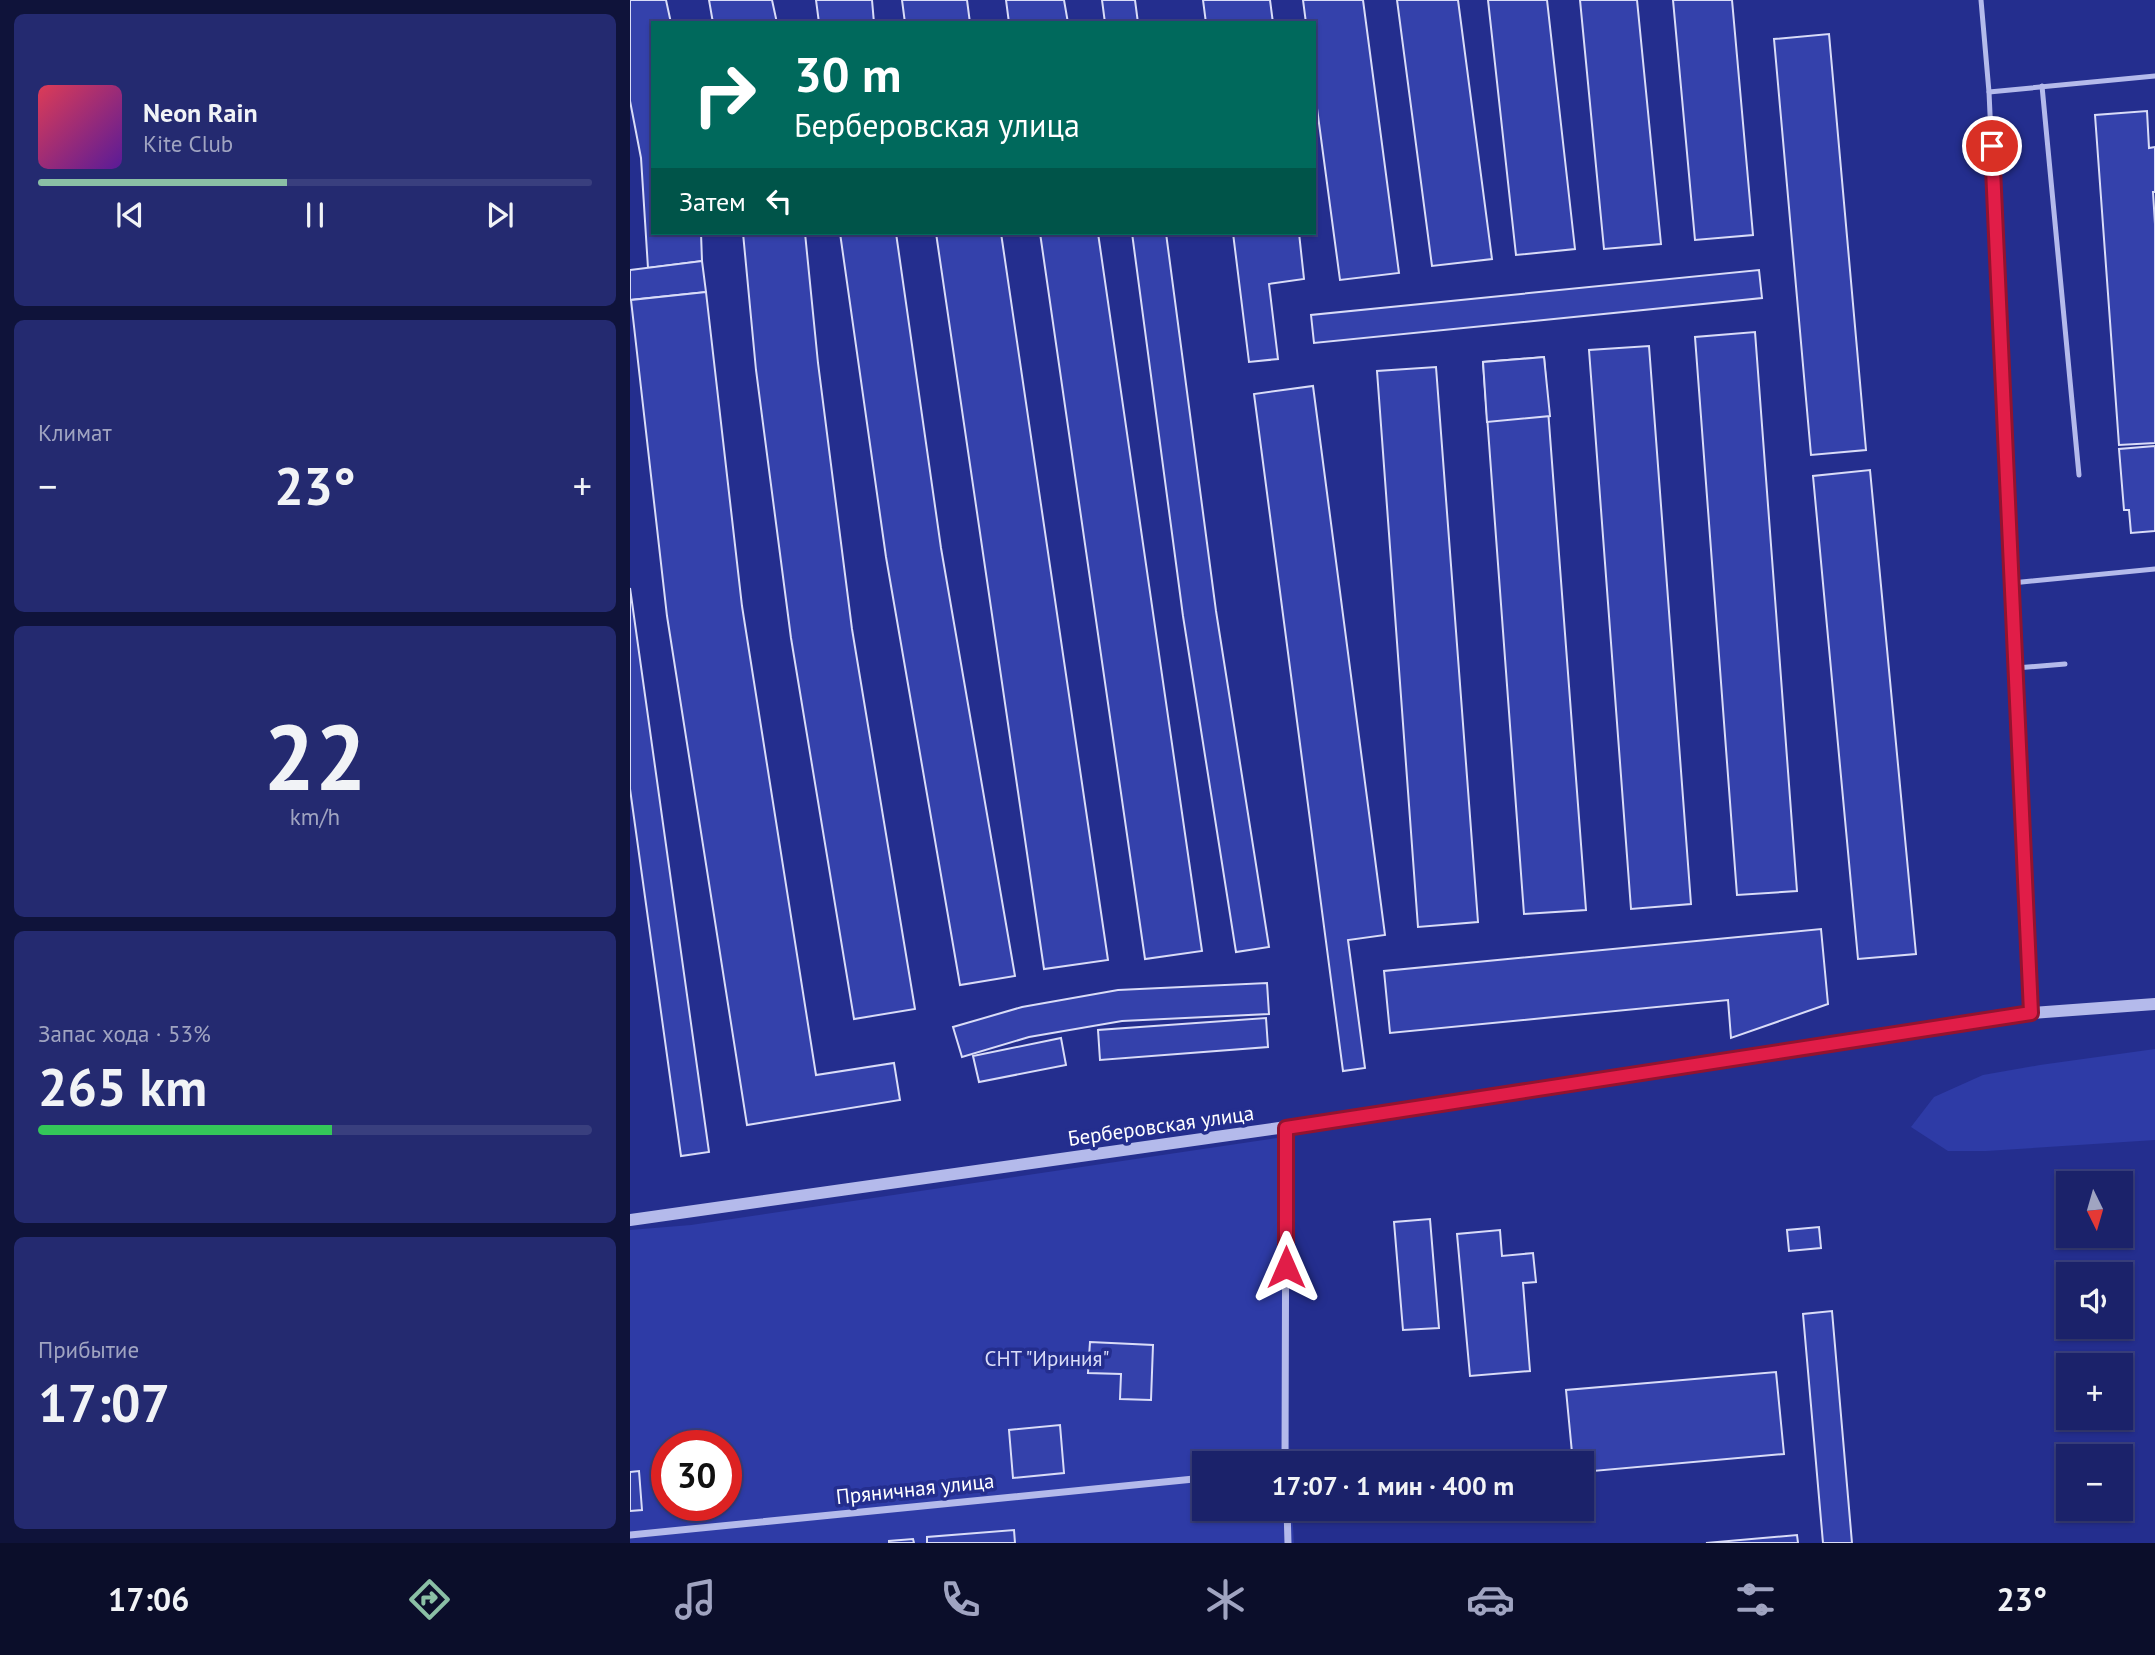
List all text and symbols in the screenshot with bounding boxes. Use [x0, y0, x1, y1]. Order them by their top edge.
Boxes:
text: 30 m [794, 42, 901, 106]
icon: right [679, 49, 770, 140]
text: Neon Rain [143, 96, 258, 129]
text: Берберовская улица [794, 104, 1080, 146]
pin [1962, 116, 2022, 176]
icon: arrive [1973, 127, 2011, 165]
text: Kite Club [143, 129, 233, 158]
icon: left [760, 182, 798, 220]
text: Затем [679, 185, 746, 218]
icon: previous [111, 196, 149, 234]
icon: pause [296, 196, 334, 234]
icon: next [481, 196, 519, 234]
text: Климат [38, 418, 112, 447]
text: 23° [274, 452, 356, 519]
text: − [38, 461, 57, 510]
text: + [573, 461, 592, 510]
text: 22 [263, 697, 367, 815]
text: km/h [290, 802, 340, 831]
text: Запас хода · 53% [38, 1019, 211, 1048]
text: 265 km [38, 1053, 207, 1120]
street label: Берберовская улица [1066, 1099, 1256, 1152]
north arrow [2056, 1171, 2133, 1248]
map controls [2056, 1171, 2133, 1521]
position arrow [1249, 1230, 1323, 1304]
button: sound [2056, 1262, 2133, 1339]
text: Прибытие [38, 1335, 139, 1364]
park label: СНТ "Ириния" [984, 1345, 1110, 1372]
button: + [2056, 1353, 2133, 1430]
text: 17:07 [38, 1369, 170, 1436]
speed limit sign: 30 [651, 1430, 742, 1521]
button: − [2056, 1444, 2133, 1521]
street label: Пряничная улица [834, 1467, 995, 1510]
text: 17:07 · 1 мин · 400 m [1272, 1469, 1514, 1502]
icon: directions [405, 1575, 454, 1624]
icon: music [671, 1575, 720, 1624]
icon: phone [936, 1575, 985, 1624]
icon: climate [1201, 1575, 1250, 1624]
icon: car [1466, 1575, 1515, 1624]
icon: filters [1731, 1575, 1780, 1624]
text: 17:06 [108, 1578, 189, 1620]
text: 23° [1997, 1578, 2047, 1620]

